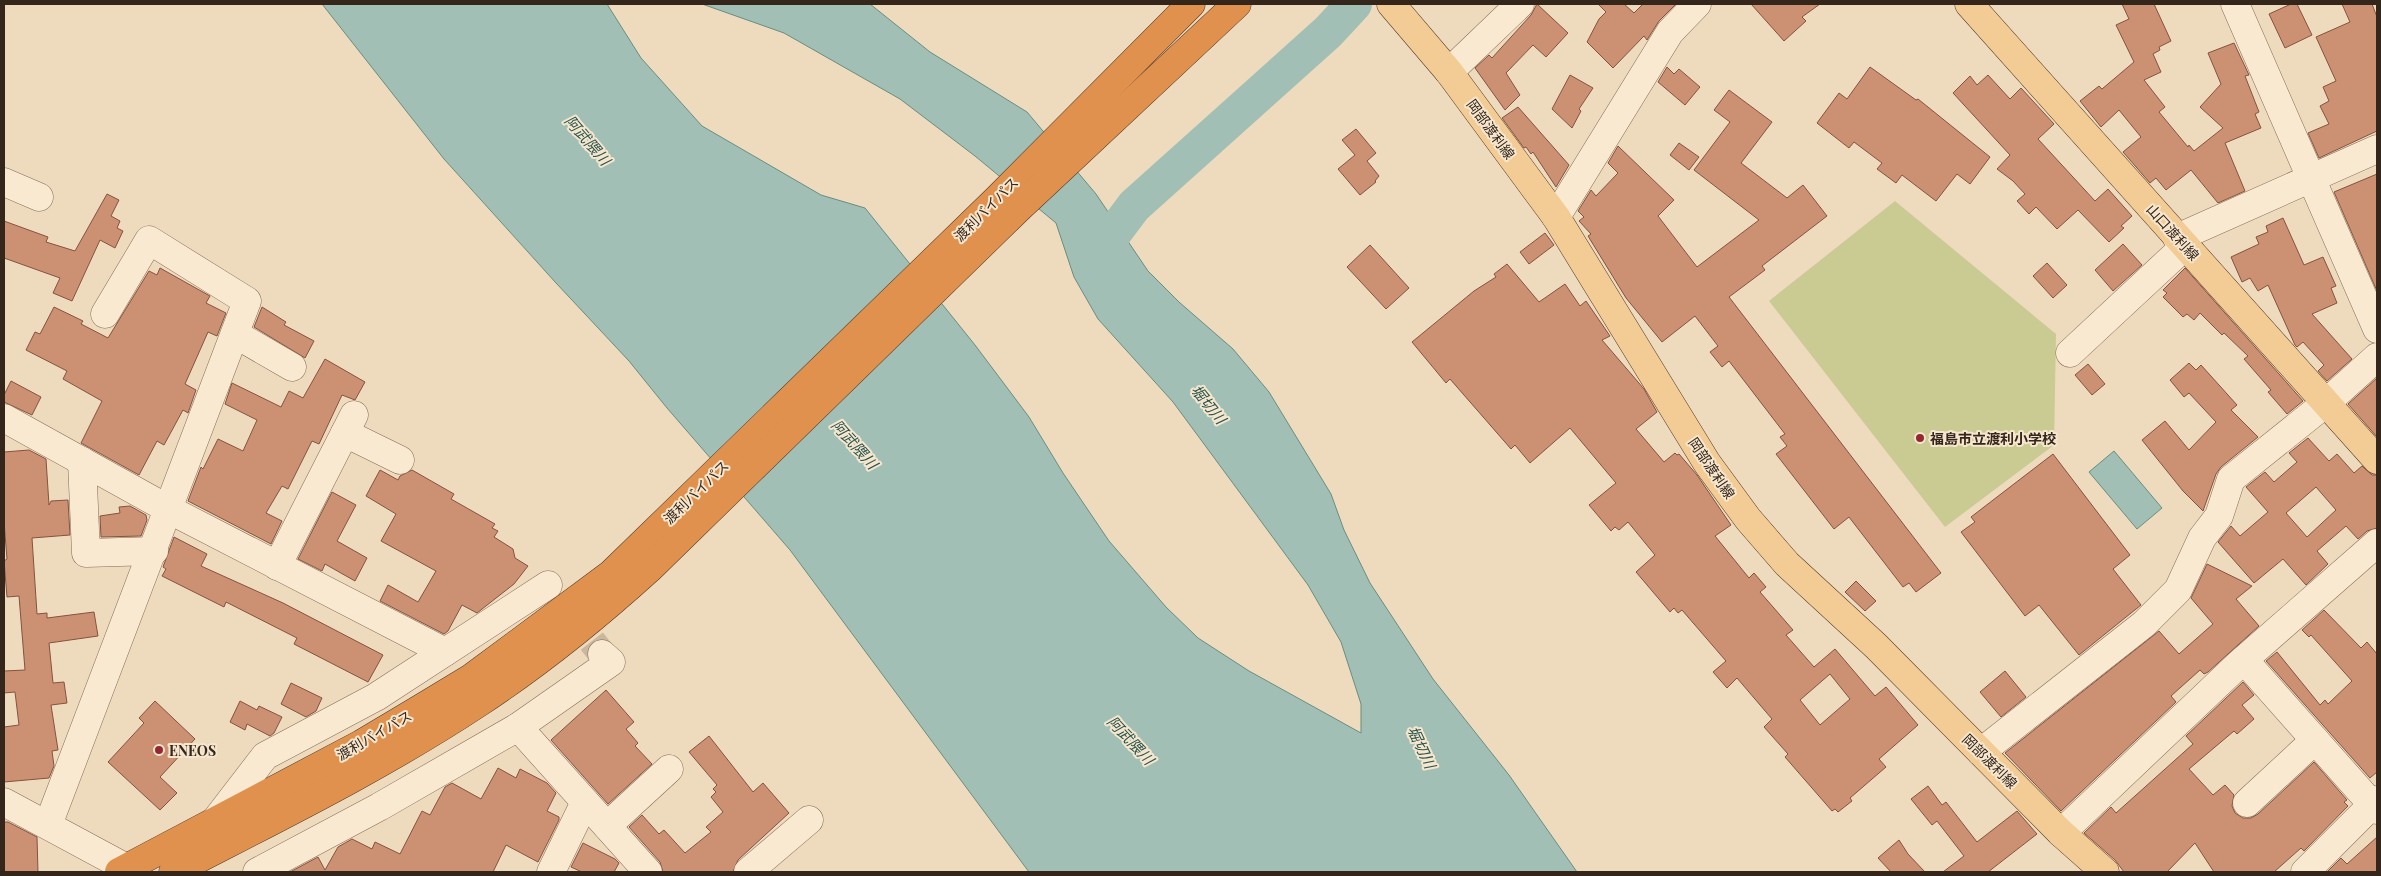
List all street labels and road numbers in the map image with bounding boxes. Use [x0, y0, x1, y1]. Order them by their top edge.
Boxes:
street label: 岡部渡利線 [1463, 95, 1519, 163]
street label: 渡利バイパス [950, 173, 1022, 245]
street label: 山口渡利線 [2143, 200, 2203, 264]
street label: 岡部渡利線 [1685, 434, 1739, 502]
street label: 渡利バイパス [659, 456, 733, 528]
street label: 渡利バイパス [333, 706, 415, 764]
street label: 岡部渡利線 [1959, 730, 2021, 792]

